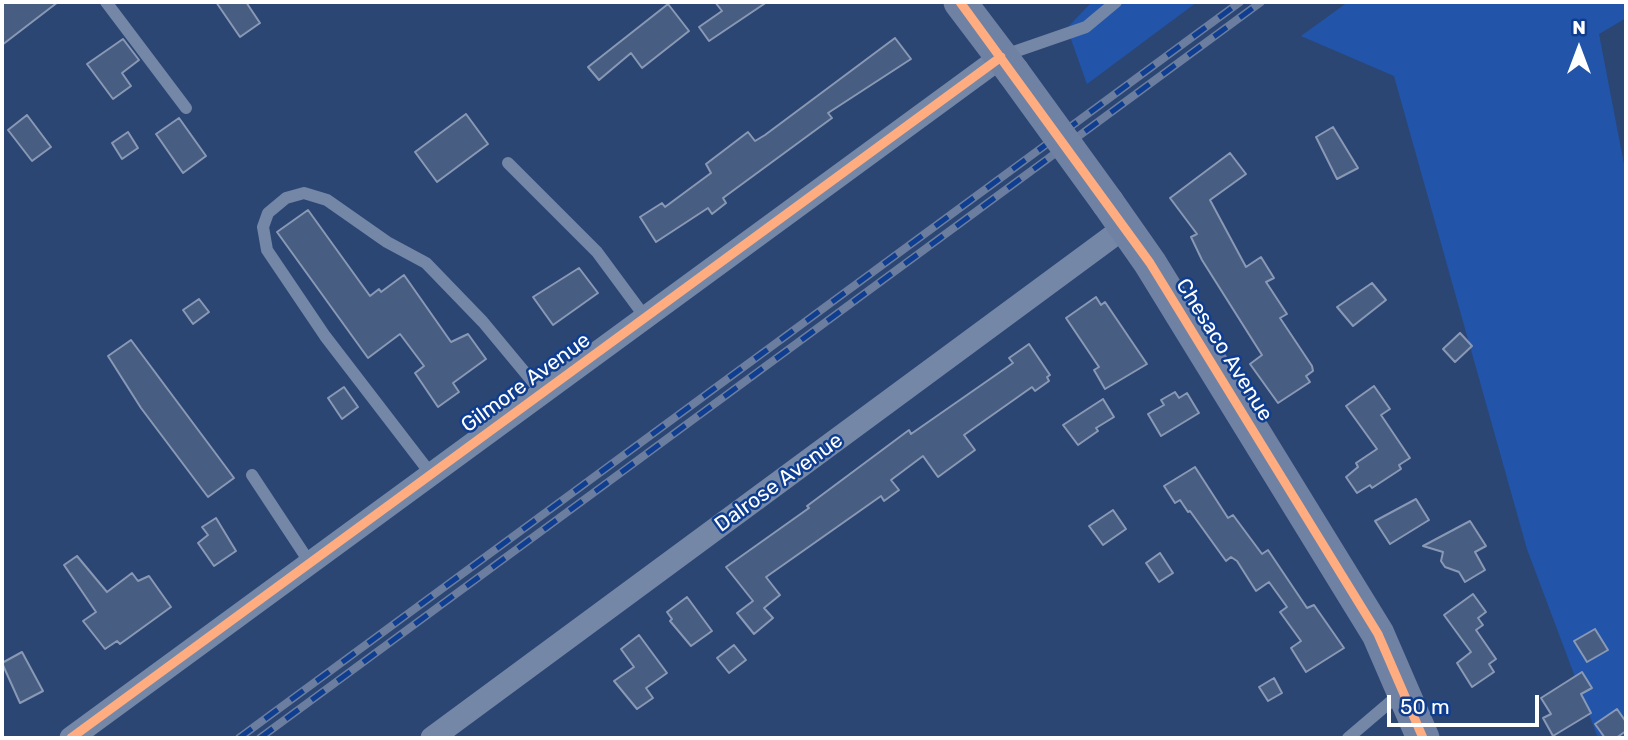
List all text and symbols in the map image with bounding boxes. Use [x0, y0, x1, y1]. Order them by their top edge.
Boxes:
north arrow [1544, 14, 1614, 84]
text: N [1572, 16, 1586, 39]
street label: Chesaco Avenue [1170, 274, 1278, 426]
street label: Gilmore Avenue [457, 328, 595, 438]
street label: Dalrose Avenue [710, 428, 848, 538]
scale bar [1390, 680, 1542, 724]
text: 50 m [1400, 694, 1450, 719]

